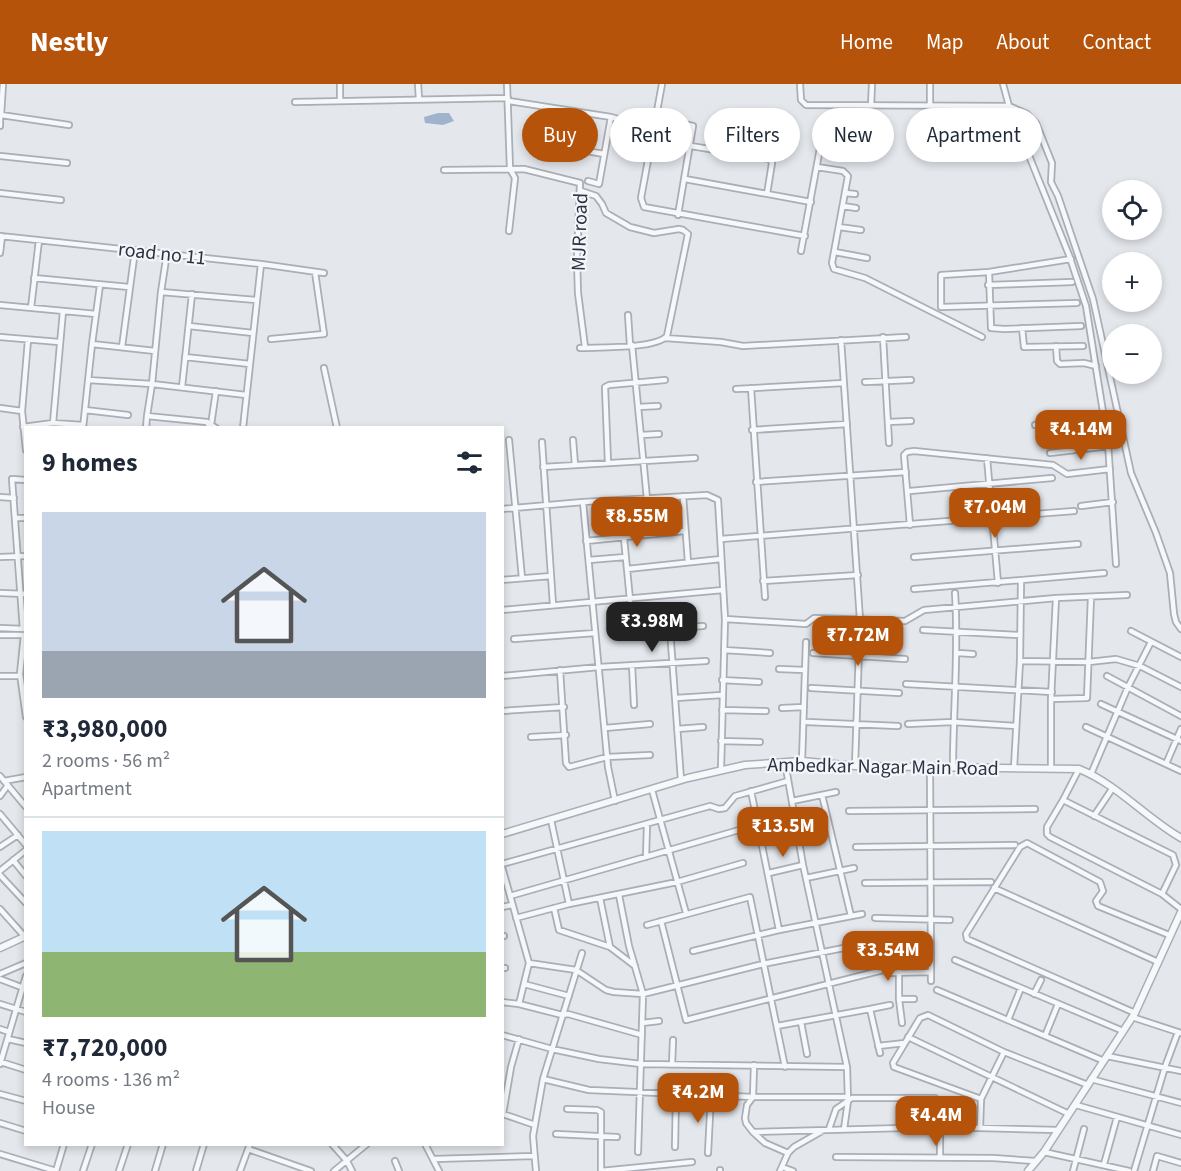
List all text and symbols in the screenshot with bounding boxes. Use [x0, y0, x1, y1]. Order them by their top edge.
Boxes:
text: Nestly [30, 22, 108, 62]
text: Home [840, 27, 893, 57]
text: Map [926, 27, 964, 57]
text: About [997, 27, 1049, 57]
text: Contact [1082, 27, 1151, 57]
chip: Buy [522, 108, 598, 162]
chip: Rent [610, 108, 692, 162]
chip: Filters [704, 108, 800, 162]
chip: New [812, 108, 894, 162]
chip: Apartment [906, 108, 1042, 162]
map controls [1102, 180, 1162, 384]
button: locate [1102, 180, 1162, 240]
street label: MJR road [565, 193, 595, 271]
street label: road no 11 [117, 235, 207, 273]
button: + [1102, 252, 1162, 312]
button: − [1102, 324, 1162, 384]
pin: ₹4.14M [1032, 410, 1130, 461]
text: ₹4.14M [1049, 415, 1113, 443]
text: 9 homes [42, 444, 137, 481]
icon: filters [453, 446, 486, 479]
pin: ₹7.04M [946, 488, 1044, 539]
text: ₹7.04M [963, 493, 1027, 521]
pin: ₹8.55M [588, 497, 686, 548]
text: ₹8.55M [605, 502, 669, 530]
icon: home [210, 551, 318, 659]
pin: ₹3.98M [603, 602, 701, 653]
text: ₹3.98M [620, 607, 684, 635]
pin: ₹7.72M [809, 616, 907, 667]
text: ₹7.72M [826, 621, 890, 649]
text: ₹3,980,000 [42, 710, 167, 747]
text: 2 rooms · 56 m² [42, 747, 170, 775]
street label: Ambedkar Nagar Main Road [767, 751, 999, 783]
text: Apartment [42, 775, 132, 803]
pin: ₹13.5M [734, 807, 832, 858]
text: ₹13.5M [751, 812, 815, 840]
icon: home [210, 870, 318, 978]
pin: ₹3.54M [839, 931, 937, 982]
text: ₹3.54M [856, 936, 920, 964]
text: ₹7,720,000 [42, 1029, 167, 1066]
text: 4 rooms · 136 m² [42, 1066, 180, 1094]
pin: ₹4.2M [656, 1073, 740, 1124]
text: ₹4.2M [672, 1078, 724, 1106]
text: House [42, 1094, 95, 1122]
pin: ₹4.4M [894, 1096, 978, 1147]
text: ₹4.4M [910, 1101, 962, 1129]

